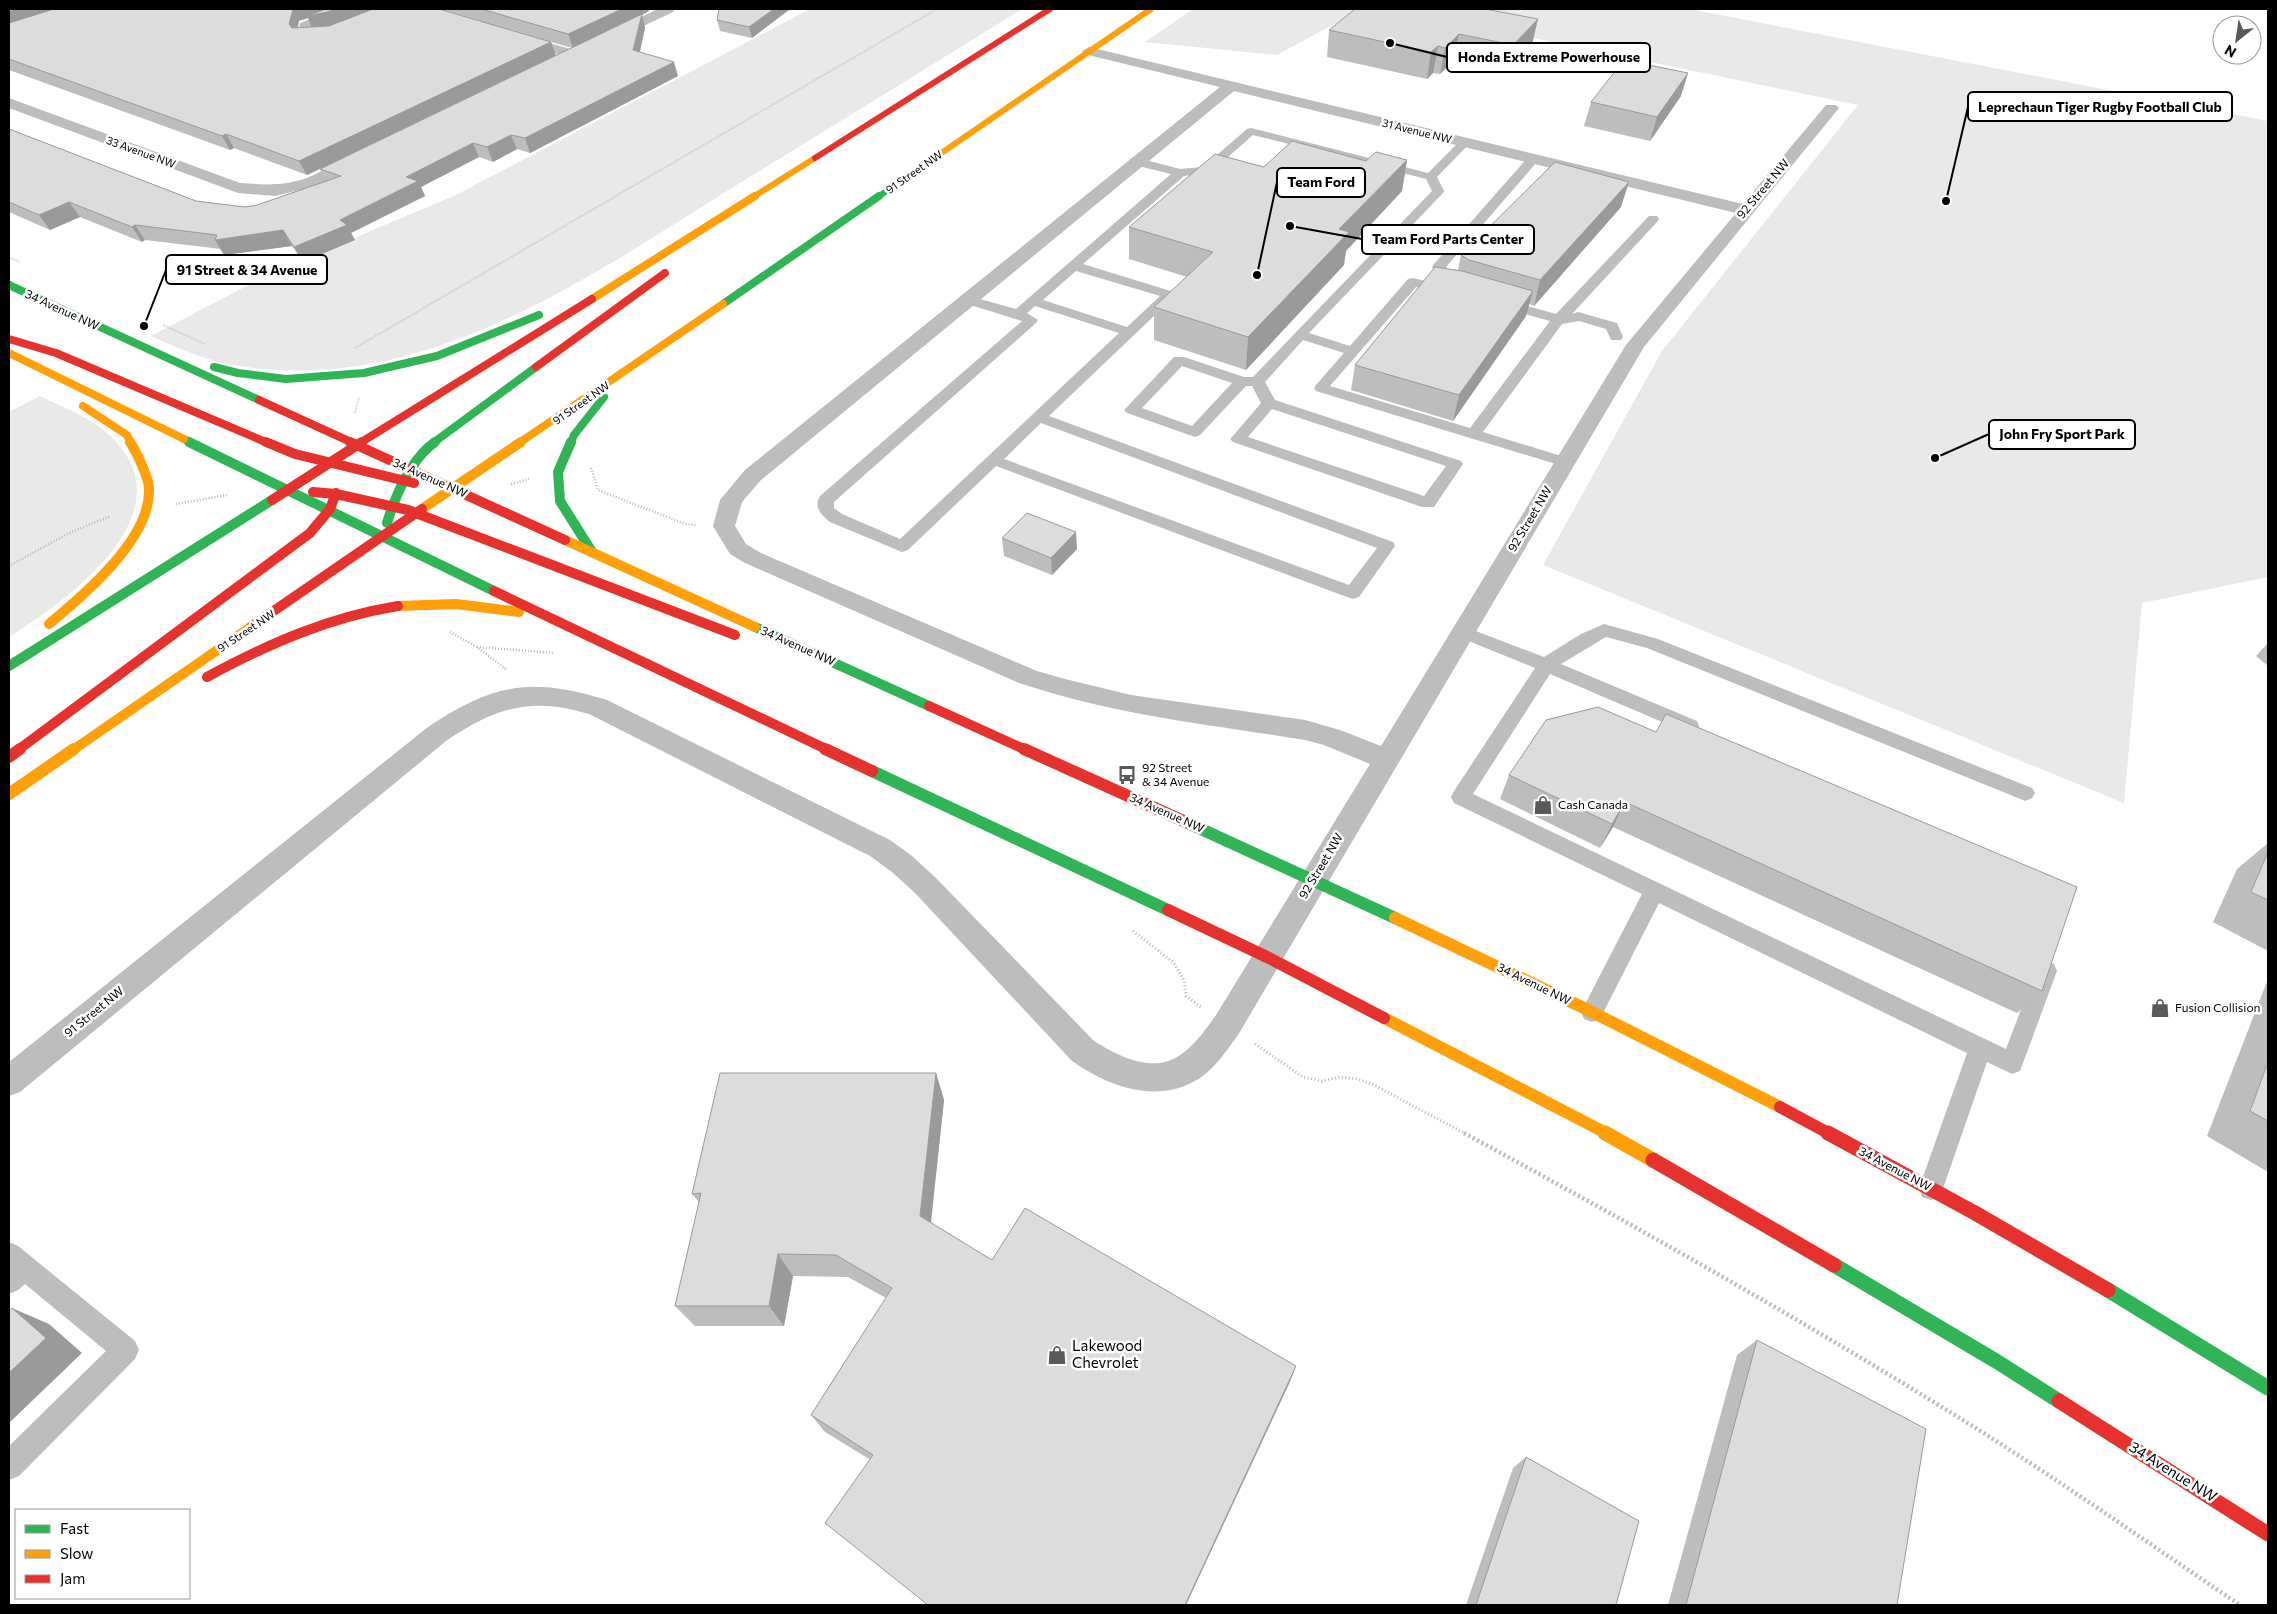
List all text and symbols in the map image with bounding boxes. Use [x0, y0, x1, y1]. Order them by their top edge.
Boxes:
north arrow [2212, 15, 2262, 65]
text: N [2221, 42, 2239, 62]
callout: Honda Extreme Powerhouse [1447, 43, 1650, 72]
text: Honda Extreme Powerhouse [1458, 48, 1640, 65]
callout: Leprechaun Tiger Rugby Football Club [1968, 92, 2232, 121]
text: Leprechaun Tiger Rugby Football Club [1978, 98, 2222, 115]
street label: 31 Avenue NW [1381, 116, 1453, 145]
street label: 33 Avenue NW [105, 133, 178, 170]
street label: 91 Street NW [883, 147, 945, 196]
street label: 92 Street NW [1733, 156, 1791, 221]
callout: Team Ford [1277, 168, 1365, 197]
text: Team Ford [1287, 173, 1355, 190]
callout: Team Ford Parts Center [1362, 225, 1534, 254]
text: Team Ford Parts Center [1372, 230, 1524, 247]
callout: 91 Street & 34 Avenue [166, 255, 327, 284]
text: 91 Street & 34 Avenue [177, 261, 318, 278]
street label: 34 Avenue NW [23, 286, 102, 332]
street label: 91 Street NW [550, 378, 612, 427]
callout: John Fry Sport Park [1989, 420, 2135, 449]
text: John Fry Sport Park [1999, 425, 2125, 442]
street label: 34 Avenue NW [391, 454, 470, 500]
street label: 92 Street NW [1504, 483, 1554, 554]
street label: 91 Street NW [215, 607, 277, 654]
street label: 34 Avenue NW [759, 622, 838, 668]
place label: 92 Street & 34 Avenue [1142, 760, 1209, 788]
bus stop icon: 92 Street & 34 Avenue [1116, 764, 1138, 786]
street label: 34 Avenue NW [1128, 789, 1207, 835]
shop icon: Cash Canada [1532, 794, 1554, 816]
place label: Cash Canada [1558, 797, 1628, 811]
street label: 92 Street NW [1295, 830, 1345, 901]
street label: 34 Avenue NW [1495, 959, 1573, 1007]
street label: 91 Street NW [61, 983, 126, 1039]
shop icon: Fusion Collision [2149, 997, 2171, 1019]
place label: Fusion Collision [2175, 1000, 2260, 1014]
street label: 34 Avenue NW [1857, 1143, 1934, 1193]
place label: Lakewood Chevrolet [1072, 1336, 1142, 1371]
shop icon: Lakewood Chevrolet [1046, 1344, 1068, 1366]
street label: 34 Avenue NW [2126, 1437, 2221, 1505]
legend [15, 1509, 190, 1599]
text: Fast [60, 1519, 89, 1537]
text: Slow [60, 1544, 93, 1562]
text: Jam [60, 1569, 85, 1587]

